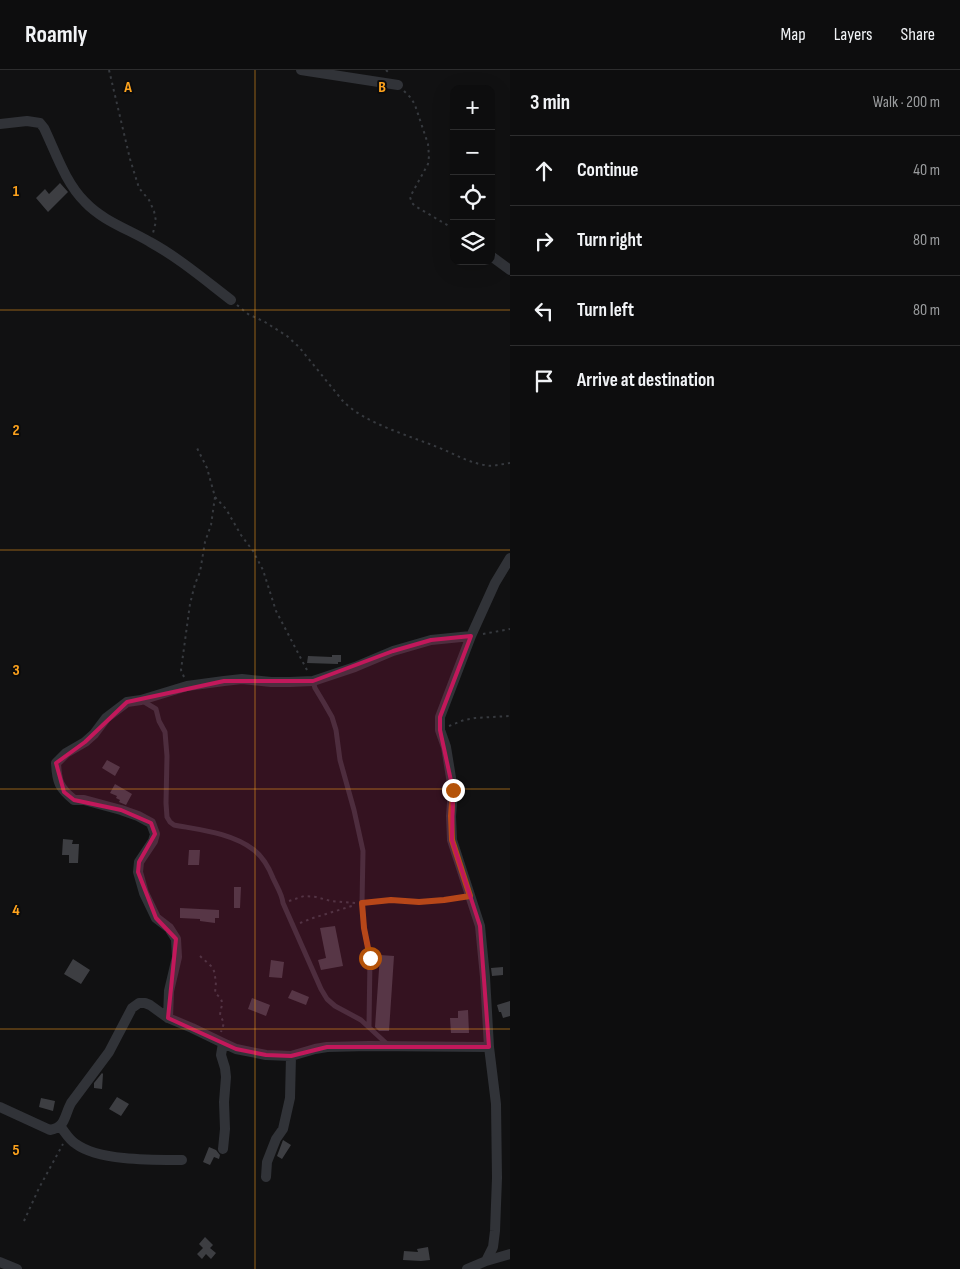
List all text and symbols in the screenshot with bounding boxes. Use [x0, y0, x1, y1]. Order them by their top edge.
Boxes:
text: Roamly [25, 20, 88, 49]
text: Map [781, 24, 806, 45]
text: Layers [834, 24, 873, 45]
text: Share [901, 24, 935, 45]
text: A [123, 78, 132, 97]
text: B [378, 78, 386, 97]
map controls [450, 85, 495, 265]
button: + [450, 85, 495, 130]
text: 3 min [530, 90, 570, 115]
text: Walk · 200 m [873, 93, 940, 112]
button: − [450, 130, 495, 175]
icon: ahead [530, 157, 558, 185]
text: Continue [577, 159, 638, 182]
text: 40 m [913, 161, 940, 180]
button: locate [450, 175, 495, 220]
text: 1 [13, 182, 20, 201]
button: layers [450, 220, 495, 265]
icon: right [530, 227, 558, 255]
text: Turn right [577, 229, 642, 252]
text: 80 m [913, 231, 940, 250]
icon: left [530, 297, 558, 325]
text: Turn left [577, 299, 634, 322]
text: 80 m [913, 301, 940, 320]
icon: arrive [530, 367, 558, 395]
text: Arrive at destination [577, 369, 715, 392]
text: 2 [12, 421, 20, 440]
text: 3 [12, 661, 20, 680]
route end [442, 779, 465, 802]
text: 4 [12, 901, 20, 920]
route start [359, 947, 382, 970]
text: 5 [12, 1141, 20, 1160]

